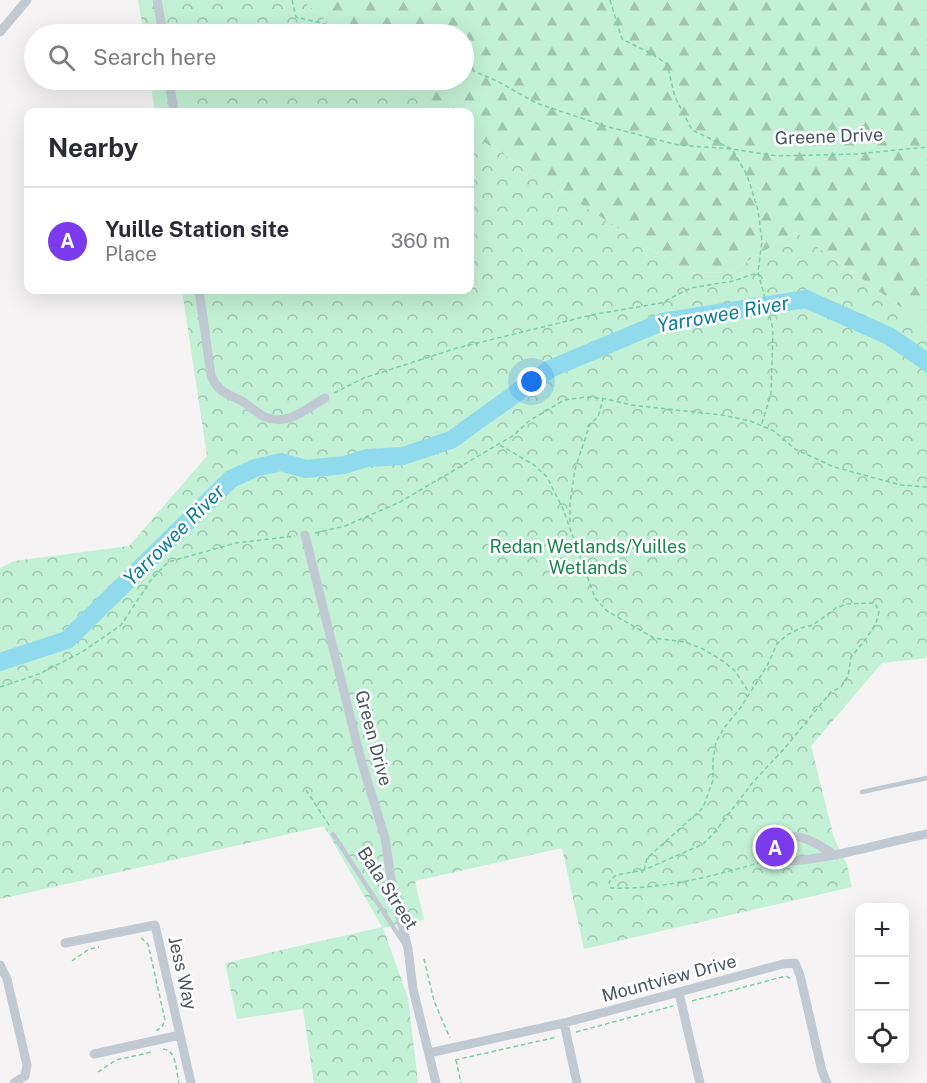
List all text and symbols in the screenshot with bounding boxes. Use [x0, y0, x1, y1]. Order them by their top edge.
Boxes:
search box [24, 24, 474, 90]
icon: search [45, 41, 78, 74]
text: Search here [93, 44, 217, 70]
street label: Greene Drive [774, 124, 884, 148]
text: Nearby [48, 132, 138, 163]
text: Yuille Station site [105, 216, 289, 242]
text: A [60, 229, 75, 253]
text: 360 m [391, 229, 450, 253]
text: Place [105, 242, 157, 266]
water label: Yarrowee River [655, 291, 791, 337]
your location [517, 367, 546, 396]
water label: Yarrowee River [118, 479, 230, 591]
park label: Redan Wetlands/Yuilles Wetlands [490, 536, 686, 578]
street label: Green Drive [351, 688, 397, 788]
pin: A [756, 824, 794, 870]
street label: Bala Street [354, 843, 422, 933]
map controls [855, 903, 909, 1065]
button: + [855, 903, 909, 957]
street label: Jess Way [164, 934, 202, 1012]
street label: Mountview Drive [599, 950, 739, 1006]
button: − [855, 957, 909, 1011]
button: locate [855, 1011, 909, 1065]

